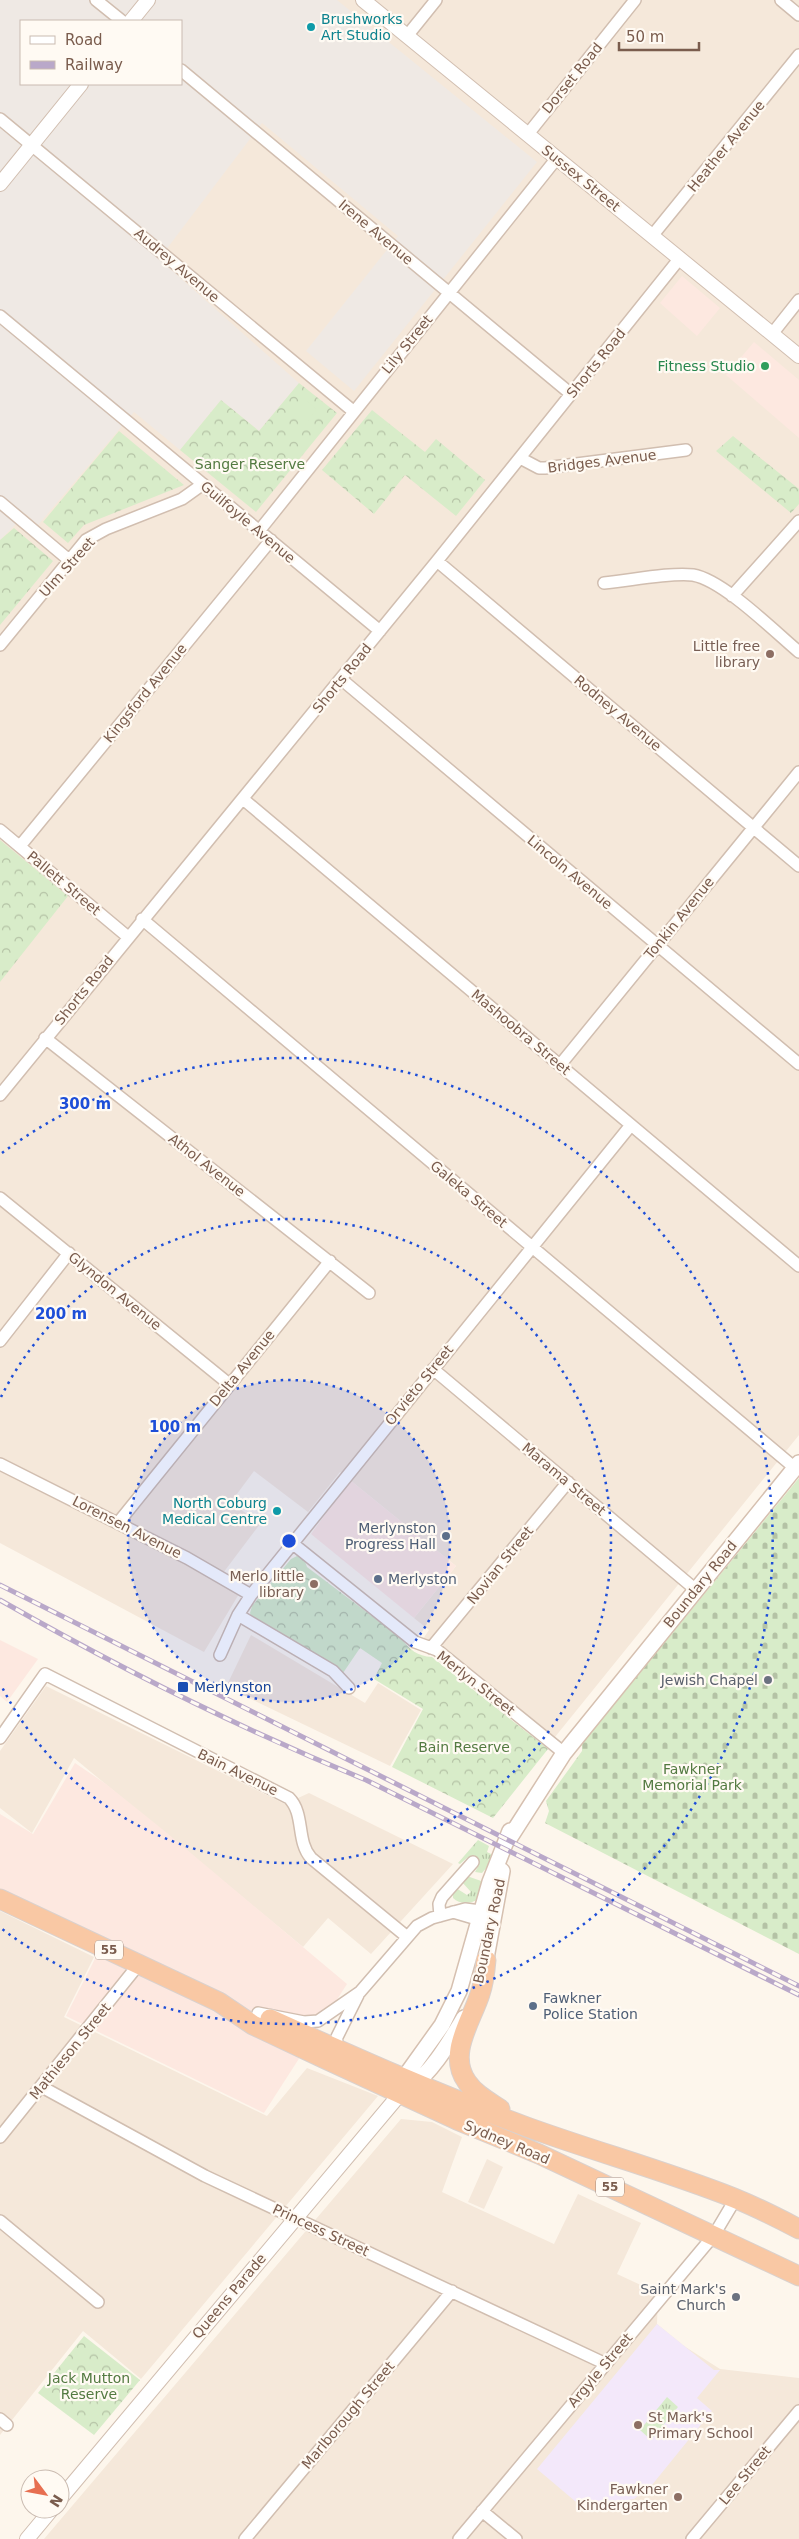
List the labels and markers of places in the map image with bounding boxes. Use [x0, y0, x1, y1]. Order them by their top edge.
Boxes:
place label: Brushworks Art Studio [321, 11, 403, 43]
marker: Brushworks Art Studio [305, 21, 317, 33]
place label: Fitness Studio [657, 358, 755, 374]
marker: Fitness Studio [759, 360, 771, 372]
place label: Little free library [693, 638, 760, 670]
marker: Little free library [764, 648, 776, 660]
place label: North Coburg Medical Centre [162, 1495, 267, 1527]
marker: North Coburg Medical Centre [271, 1505, 283, 1517]
place label: Merlynston Progress Hall [345, 1520, 436, 1552]
marker: Merlynston Progress Hall [440, 1530, 452, 1542]
centre of rings [280, 1532, 298, 1550]
place label: Merlo little library [229, 1568, 304, 1600]
place label: Merlyston [388, 1571, 457, 1587]
marker: Merlyston [372, 1573, 384, 1585]
marker: Merlo little library [308, 1578, 320, 1590]
place label: Jewish Chapel [660, 1672, 758, 1688]
marker: Jewish Chapel [762, 1674, 774, 1686]
place label: Merlynston [194, 1679, 272, 1695]
marker: Merlynston [176, 1680, 190, 1694]
place label: Fawkner Police Station [543, 1990, 638, 2022]
marker: Fawkner Police Station [527, 2000, 539, 2012]
place label: Saint Mark's Church [640, 2281, 726, 2313]
marker: Saint Mark's Church [730, 2291, 742, 2303]
place label: St Mark's Primary School [648, 2409, 753, 2441]
marker: St Mark's Primary School [632, 2419, 644, 2431]
place label: Fawkner Kindergarten [577, 2481, 668, 2513]
marker: Fawkner Kindergarten [672, 2491, 684, 2503]

